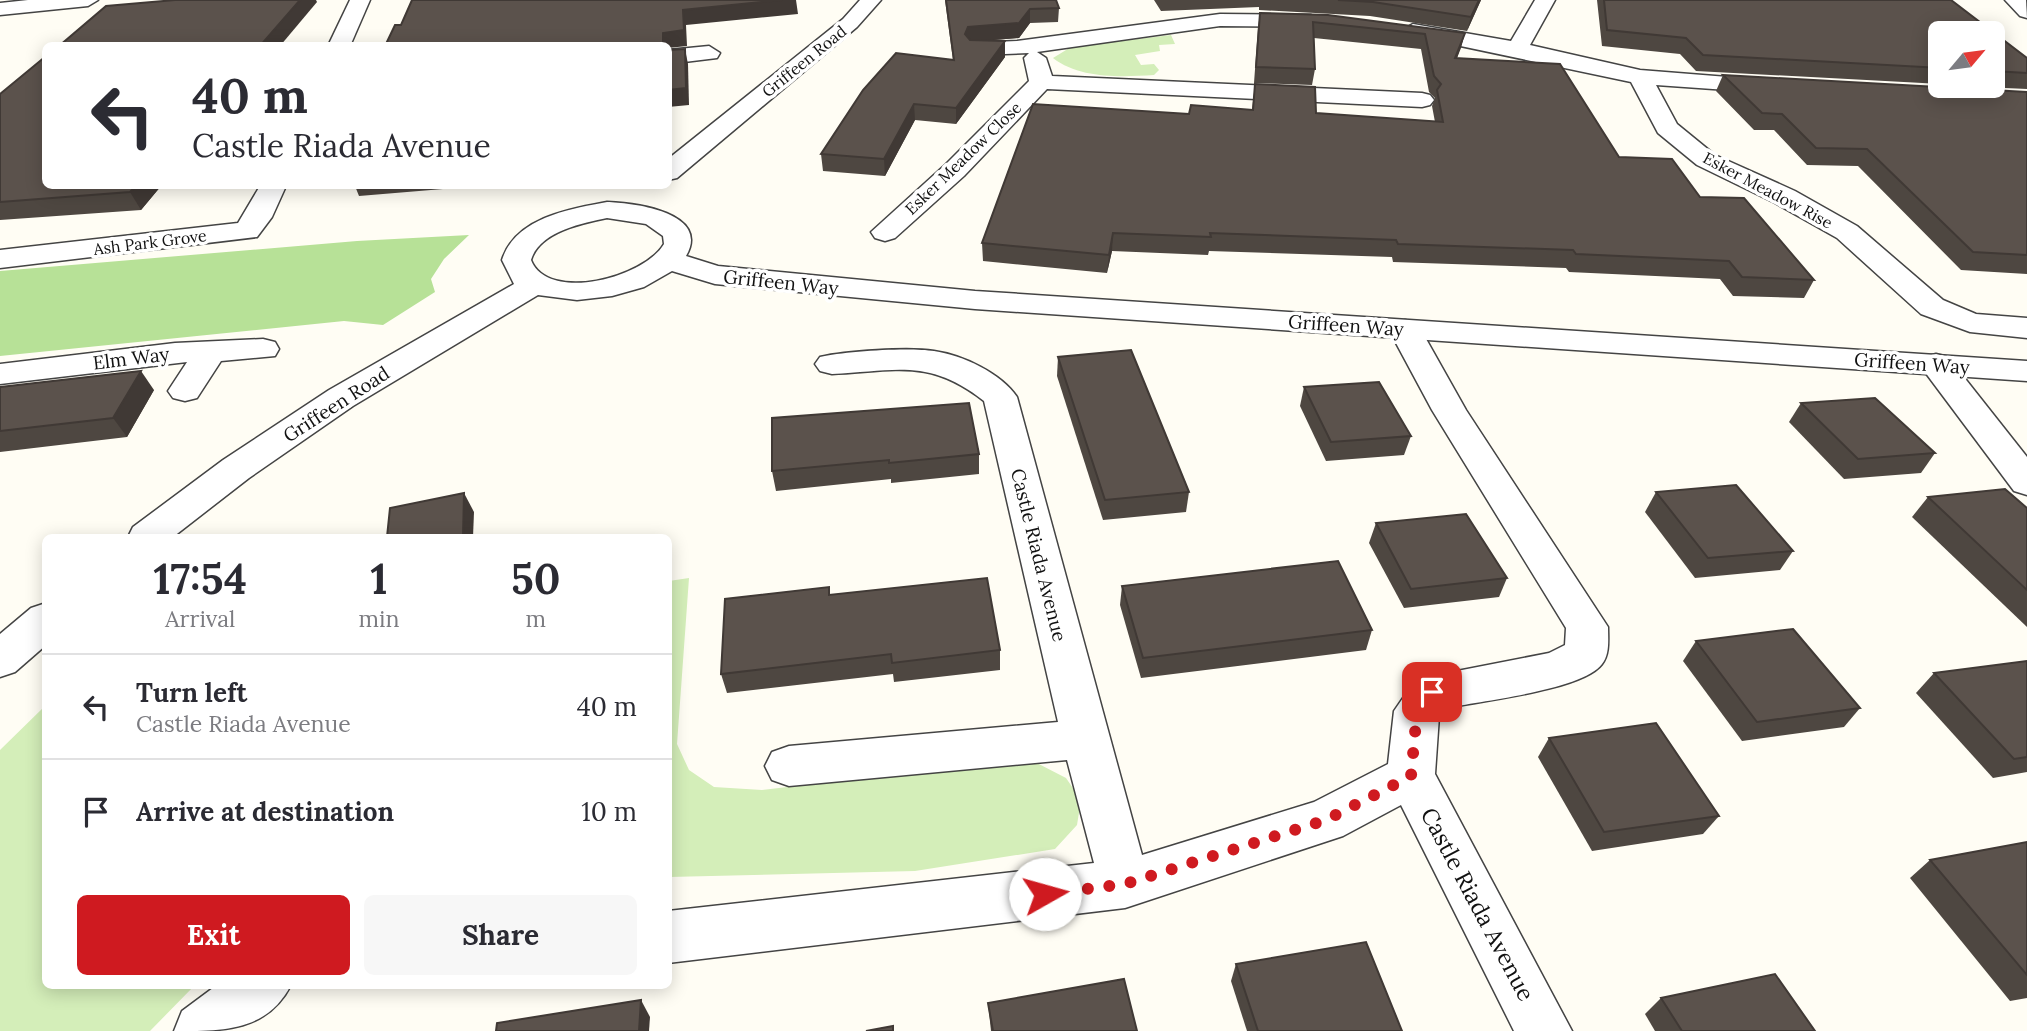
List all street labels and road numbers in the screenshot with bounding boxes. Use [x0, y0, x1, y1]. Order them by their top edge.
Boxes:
street label: Griffeen Road [758, 21, 851, 101]
street label: Esker Meadow Close [901, 97, 1026, 219]
street label: Esker Meadow Rise [1700, 147, 1836, 233]
street label: Ash Park Grove [91, 225, 208, 259]
street label: Griffeen Way [722, 264, 840, 300]
street label: Griffeen Way [1287, 309, 1405, 341]
street label: Elm Way [91, 341, 171, 375]
street label: Griffeen Way [1853, 347, 1971, 379]
street label: Griffeen Road [278, 361, 394, 447]
street label: Castle Riada Avenue [1006, 466, 1072, 644]
street label: Castle Riada Avenue [1415, 802, 1541, 1006]

